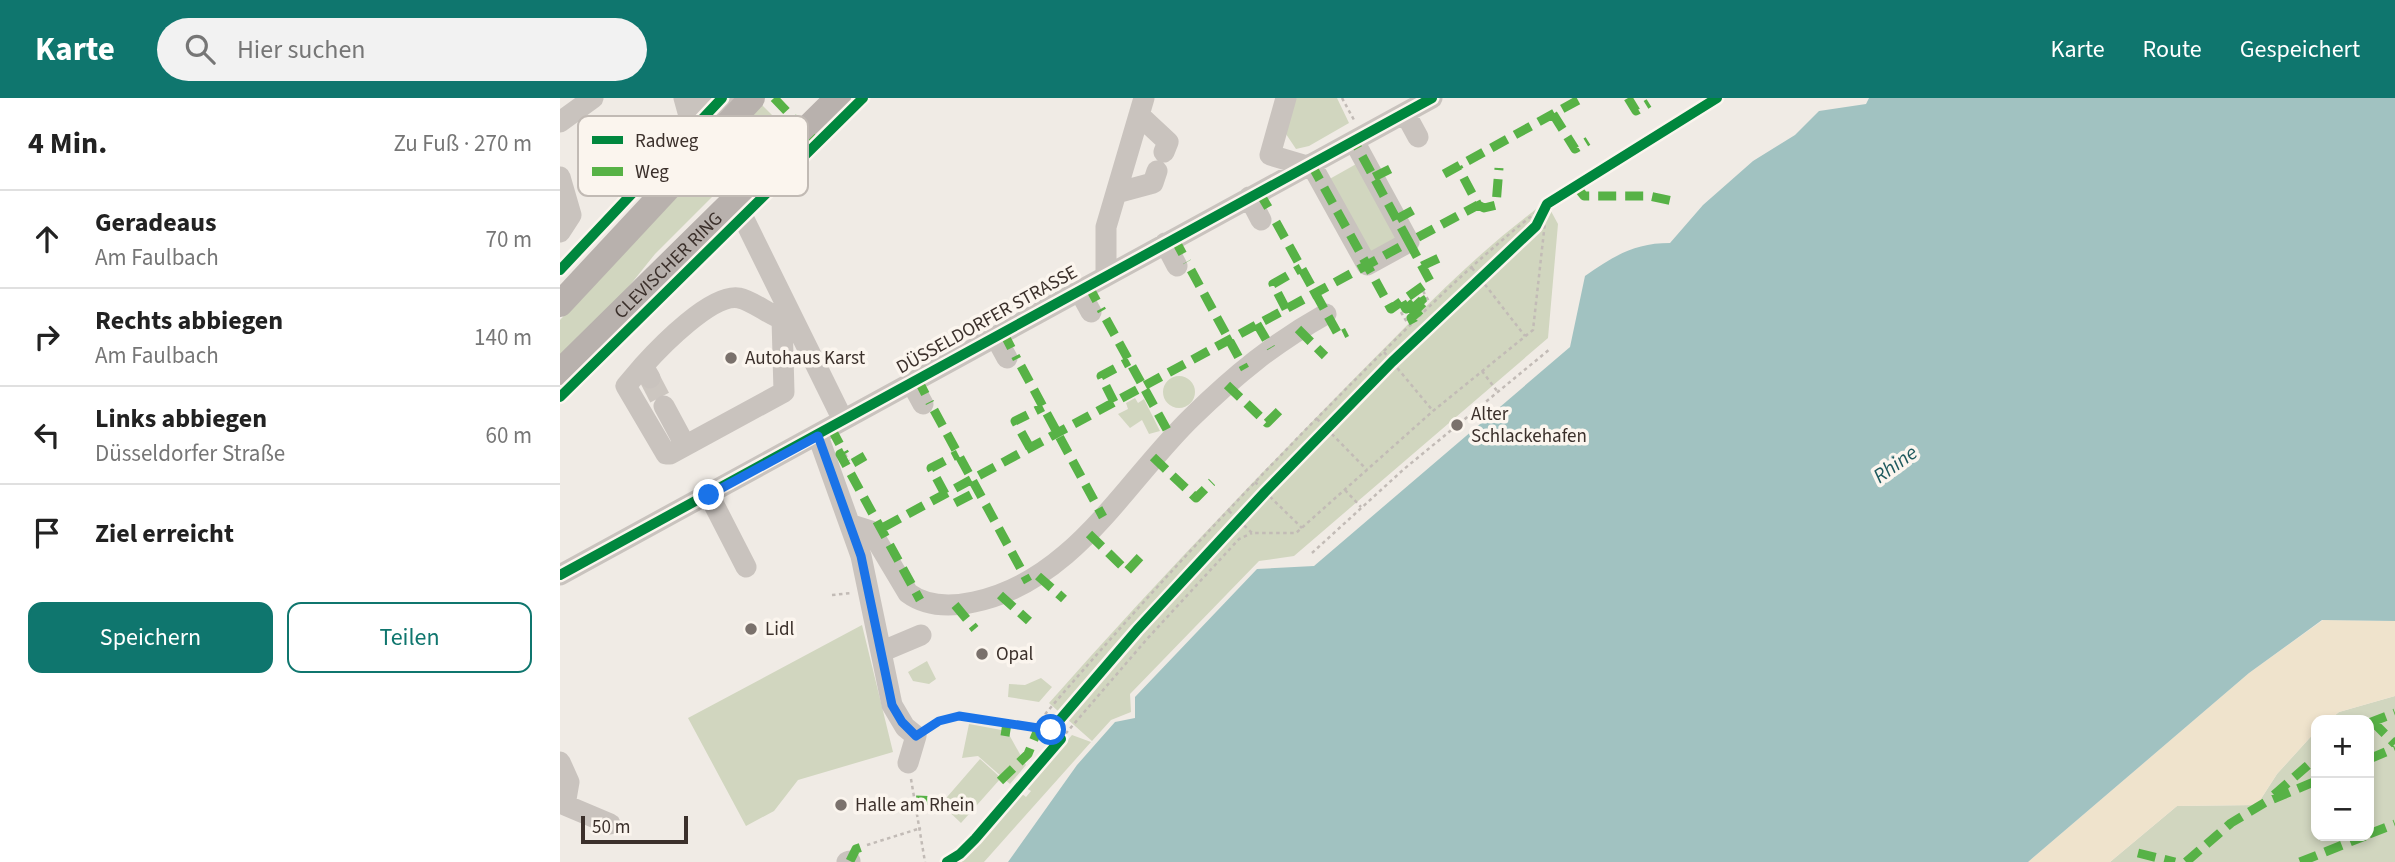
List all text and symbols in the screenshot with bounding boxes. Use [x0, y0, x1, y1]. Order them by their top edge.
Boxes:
search box [157, 18, 647, 81]
text: Karte [35, 26, 115, 73]
icon: search [181, 30, 219, 68]
text: Hier suchen [237, 31, 366, 68]
text: Karte [2051, 32, 2105, 67]
text: Route [2143, 32, 2202, 67]
text: Gespeichert [2240, 32, 2360, 67]
legend [578, 116, 808, 196]
text: 4 Min. [28, 122, 107, 165]
text: Zu Fuß · 270 m [393, 127, 532, 160]
text: Radweg [635, 128, 699, 155]
text: Weg [635, 159, 669, 186]
text: Geradeaus [95, 204, 216, 241]
street label: CLEVISCHER RING [608, 206, 729, 325]
icon: ahead [28, 220, 66, 258]
text: 70 m [485, 223, 532, 256]
text: Am Faulbach [95, 241, 219, 274]
street label: DÜSSELDORFER STRASSE [892, 259, 1082, 381]
text: Rechts abbiegen [95, 302, 283, 339]
icon: right [28, 318, 66, 356]
text: 140 m [474, 321, 532, 354]
text: Am Faulbach [95, 339, 219, 372]
place label: Autohaus Karst [745, 345, 866, 372]
marker: Autohaus Karst [723, 350, 739, 366]
text: Links abbiegen [95, 400, 267, 437]
place label: Alter Schlackehafen [1471, 401, 1587, 450]
icon: left [28, 416, 66, 454]
marker: Alter Schlackehafen [1449, 417, 1465, 433]
text: 60 m [485, 419, 532, 452]
text: Düsseldorfer Straße [95, 437, 285, 470]
water label: Rhine [1866, 438, 1924, 490]
route end [693, 479, 724, 510]
icon: arrive [28, 514, 66, 552]
text: Ziel erreicht [95, 515, 234, 552]
button: Speichern [28, 602, 273, 673]
button: Teilen [287, 602, 532, 673]
place label: Lidl [765, 616, 794, 643]
marker: Lidl [743, 621, 759, 637]
place label: Opal [996, 641, 1033, 668]
marker: Opal [974, 646, 990, 662]
route start [1035, 714, 1066, 745]
map controls [2311, 715, 2374, 841]
button: + [2311, 715, 2374, 778]
button: − [2311, 778, 2374, 841]
place label: Halle am Rhein [855, 792, 975, 819]
marker: Halle am Rhein [833, 797, 849, 813]
scale bar [581, 813, 688, 845]
text: 50 m [592, 814, 630, 841]

